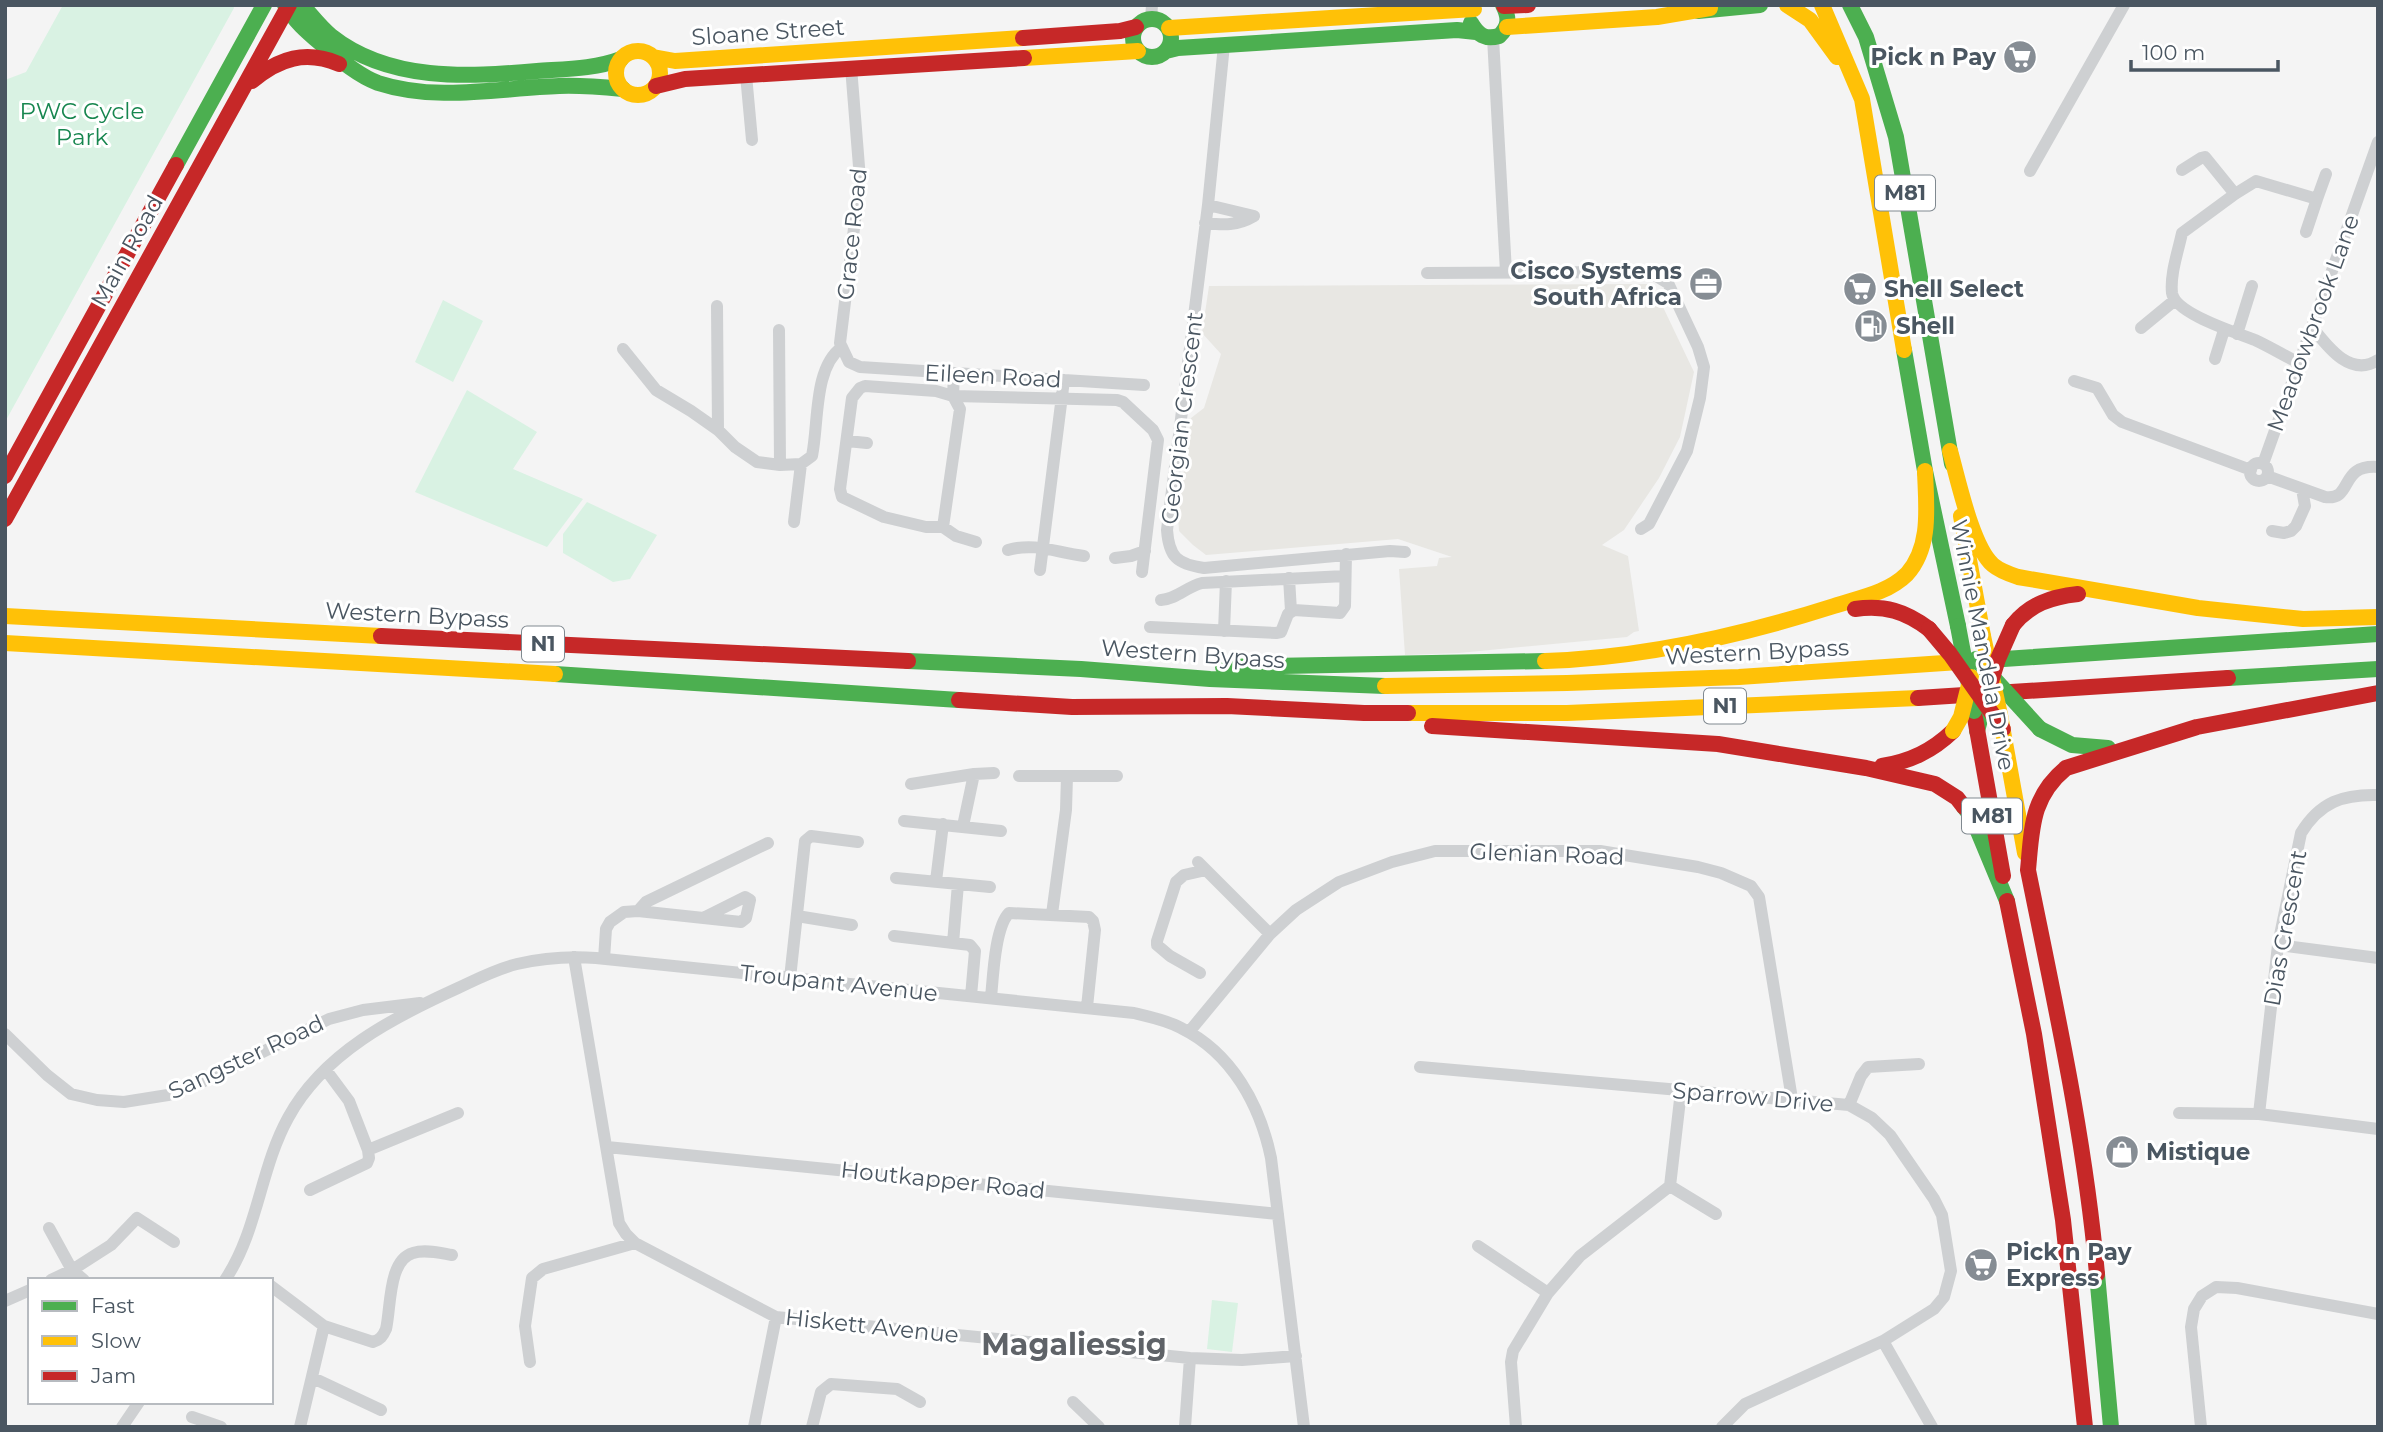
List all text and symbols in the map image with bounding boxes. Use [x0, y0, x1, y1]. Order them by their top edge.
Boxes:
street label: Sloane Street [691, 13, 845, 51]
scale bar [2131, 28, 2278, 72]
supermarket icon: Pick n Pay [2001, 38, 2039, 76]
text: 100 m [2142, 40, 2205, 65]
place label: Pick n Pay [1871, 43, 1996, 71]
park label: PWC Cycle Park [20, 97, 144, 151]
street label: Grace Road [831, 167, 873, 301]
road number: M81 [1875, 176, 1935, 210]
street label: Main Road [85, 190, 169, 312]
street label: Meadowbrook Lane [2261, 211, 2365, 435]
place label: Cisco Systems South Africa [1510, 257, 1682, 311]
office icon: Cisco Systems South Africa [1687, 265, 1725, 303]
supermarket icon: Shell Select [1841, 270, 1879, 308]
place label: Shell Select [1884, 275, 2024, 303]
fuel station icon: Shell [1852, 307, 1890, 345]
street label: Georgian Crescent [1155, 310, 1209, 526]
place label: Shell [1896, 312, 1955, 340]
street label: Eileen Road [924, 358, 1062, 394]
street label: Winnie Mandela Drive [1945, 517, 2021, 773]
street label: Western Bypass [324, 596, 510, 634]
road number: N1 [522, 626, 564, 662]
street label: Western Bypass [1664, 633, 1850, 671]
street label: Western Bypass [1100, 634, 1286, 674]
road number: N1 [1704, 688, 1746, 724]
road number: M81 [1962, 798, 2022, 834]
street label: Glenian Road [1469, 837, 1625, 871]
street label: Dias Crescent [2258, 848, 2312, 1008]
street label: Troupant Avenue [739, 959, 939, 1007]
street label: Sangster Road [164, 1009, 328, 1105]
street label: Sparrow Drive [1671, 1076, 1835, 1118]
shop icon: Mistique [2103, 1133, 2141, 1171]
place label: Mistique [2146, 1138, 2250, 1166]
street label: Houtkapper Road [839, 1155, 1047, 1205]
place label: Pick n Pay Express [2006, 1238, 2132, 1292]
supermarket icon: Pick n Pay Express [1962, 1246, 2000, 1284]
legend [28, 1278, 273, 1404]
text: Fast [91, 1293, 135, 1318]
street label: Hiskett Avenue [784, 1303, 960, 1349]
district label: Magaliessig [981, 1326, 1167, 1363]
text: Slow [91, 1328, 141, 1353]
text: Jam [90, 1363, 136, 1388]

